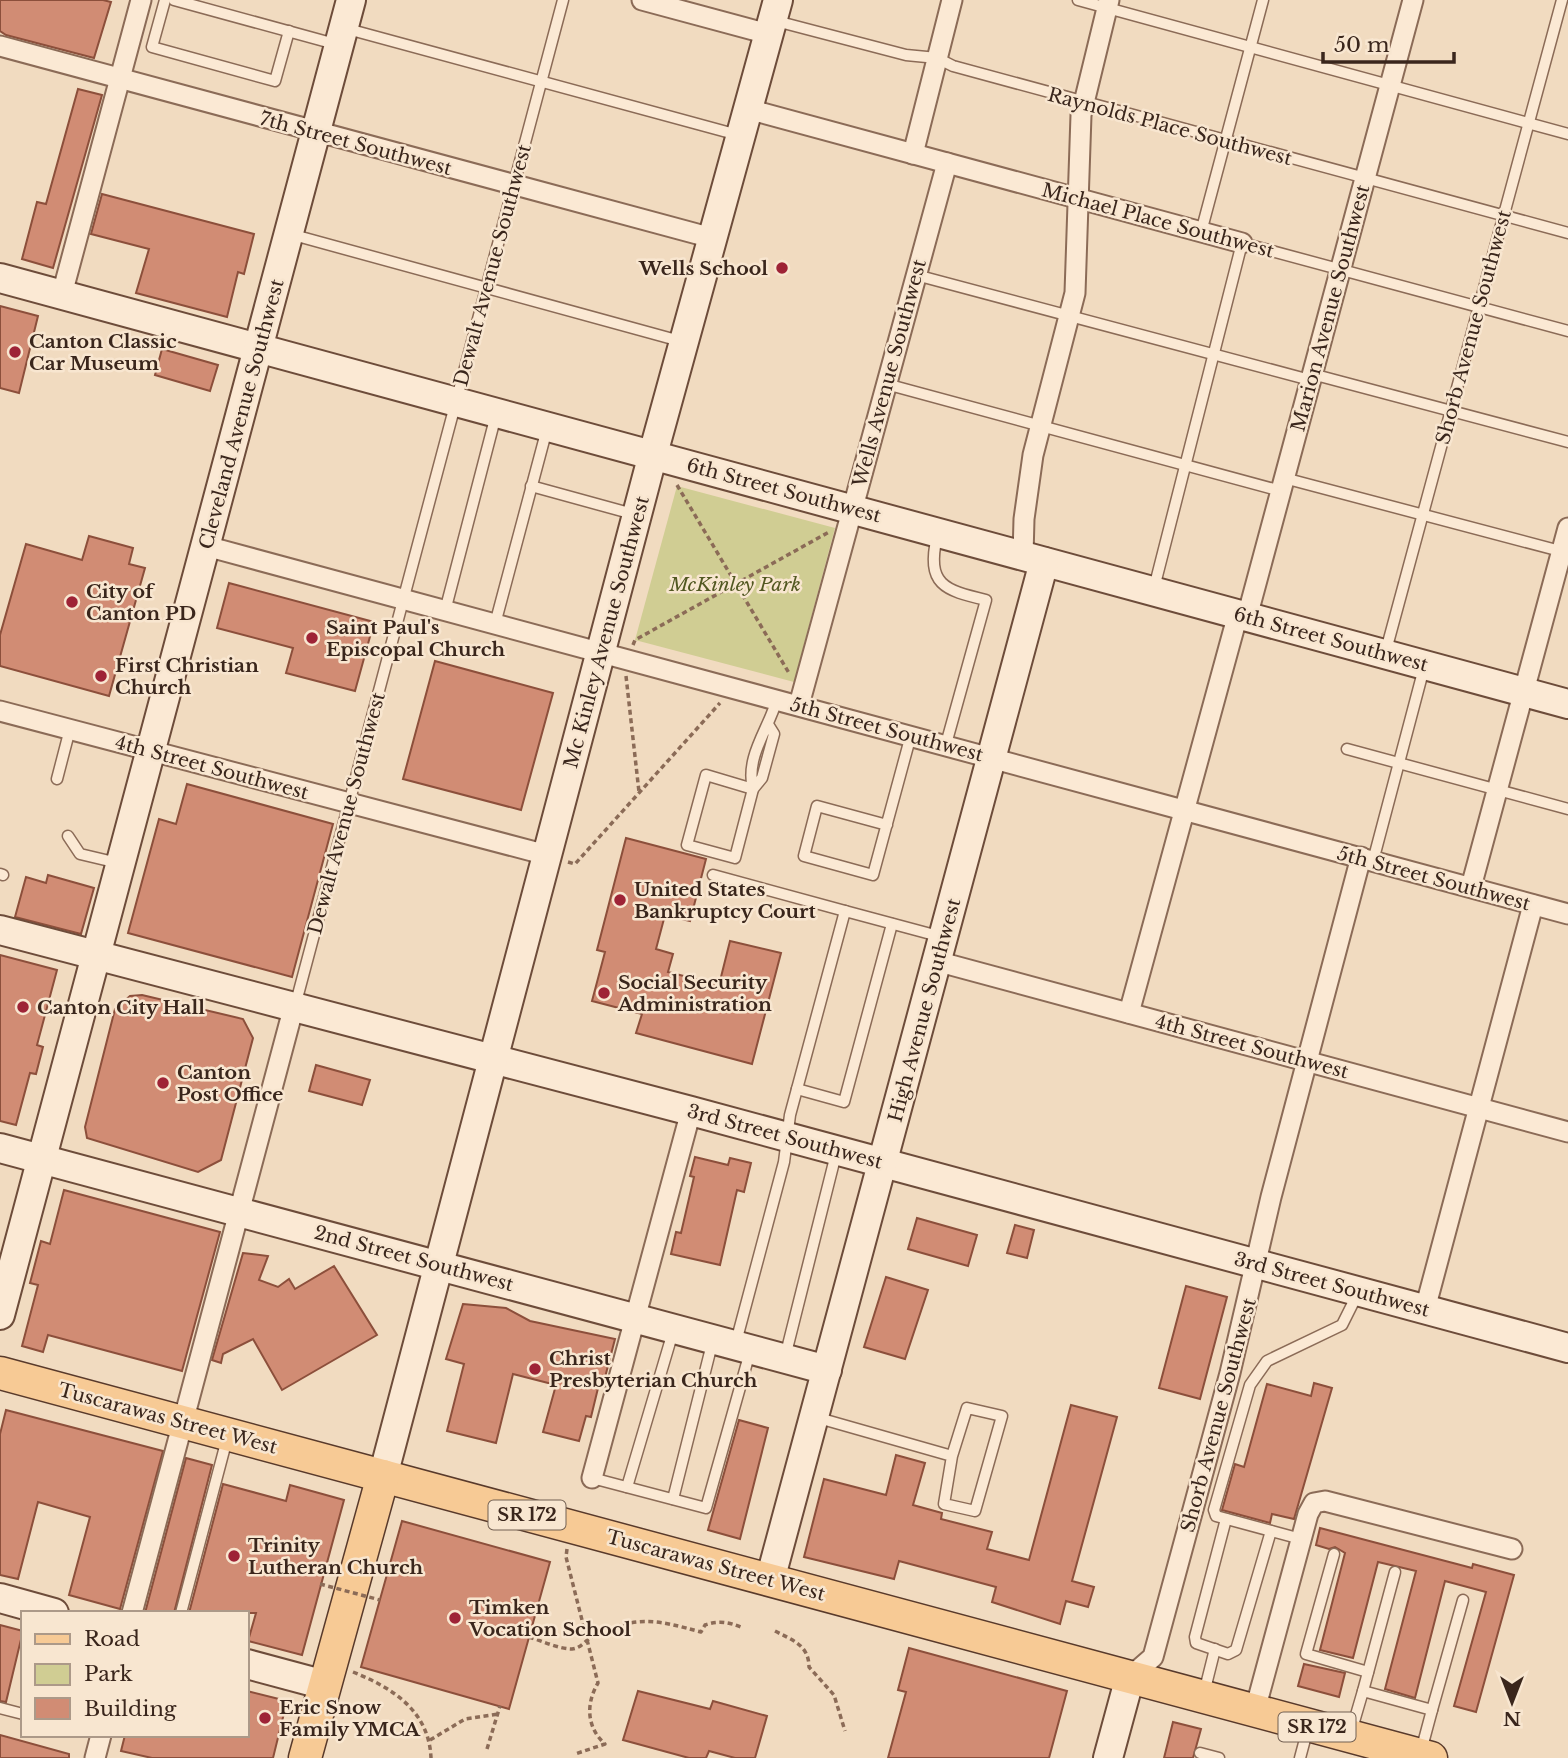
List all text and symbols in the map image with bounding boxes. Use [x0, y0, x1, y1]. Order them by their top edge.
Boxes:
scale bar [1323, 21, 1454, 65]
text: 50 m [1334, 32, 1390, 58]
street label: Raynolds Place Southwest [1045, 83, 1295, 170]
street label: 7th Street Southwest [257, 107, 455, 180]
street label: Dewalt Avenue Southwest [449, 141, 536, 389]
street label: Michael Place Southwest [1039, 178, 1277, 263]
street label: Marion Avenue Southwest [1286, 181, 1375, 434]
street label: Shorb Avenue Southwest [1431, 207, 1516, 447]
street label: Wells Avenue Southwest [848, 256, 931, 491]
place label: Wells School [638, 257, 768, 280]
marker: Wells School [774, 260, 790, 276]
street label: Cleveland Avenue Southwest [194, 276, 289, 552]
place label: Canton Classic Car Museum [29, 330, 177, 375]
marker: Canton Classic Car Museum [7, 344, 23, 360]
street label: 6th Street Southwest [684, 453, 884, 528]
street label: Mc Kinley Avenue Southwest [559, 493, 654, 771]
park label: McKinley Park [668, 573, 801, 596]
place label: City of Canton PD [86, 580, 196, 625]
marker: City of Canton PD [64, 594, 80, 610]
street label: 6th Street Southwest [1231, 602, 1431, 677]
place label: Saint Paul's Episcopal Church [326, 616, 505, 661]
marker: Saint Paul's Episcopal Church [304, 630, 320, 646]
place label: First Christian Church [115, 654, 259, 699]
marker: First Christian Church [93, 668, 109, 684]
street label: Dewalt Avenue Southwest [303, 689, 390, 937]
street label: 5th Street Southwest [788, 693, 987, 767]
street label: 4th Street Southwest [113, 731, 312, 805]
street label: 5th Street Southwest [1335, 842, 1534, 916]
place label: United States Bankruptcy Court [634, 878, 816, 923]
marker: United States Bankruptcy Court [612, 892, 628, 908]
street label: High Avenue Southwest [883, 895, 966, 1125]
place label: Social Security Administration [617, 971, 772, 1016]
marker: Social Security Administration [596, 985, 612, 1001]
place label: Canton City Hall [37, 996, 205, 1019]
marker: Canton City Hall [15, 999, 31, 1015]
street label: 4th Street Southwest [1153, 1010, 1352, 1084]
place label: Canton Post Office [177, 1061, 283, 1106]
marker: Canton Post Office [155, 1075, 171, 1091]
street label: 3rd Street Southwest [685, 1099, 886, 1174]
street label: 2nd Street Southwest [312, 1221, 517, 1296]
street label: 3rd Street Southwest [1232, 1247, 1433, 1322]
street label: Shorb Avenue Southwest [1176, 1295, 1261, 1535]
place label: Christ Presbyterian Church [549, 1347, 758, 1392]
marker: Christ Presbyterian Church [527, 1361, 543, 1377]
street label: Tuscarawas Street West [56, 1378, 281, 1459]
road number: SR 172 [489, 1500, 566, 1530]
street label: Tuscarawas Street West [604, 1525, 829, 1606]
place label: Trinity Lutheran Church [248, 1534, 424, 1579]
marker: Trinity Lutheran Church [226, 1548, 242, 1564]
place label: Timken Vocation School [468, 1596, 631, 1641]
marker: Timken Vocation School [447, 1610, 463, 1626]
legend [21, 1611, 248, 1737]
text: Road [84, 1626, 140, 1652]
text: Park [84, 1661, 133, 1687]
north arrow [1477, 1667, 1547, 1737]
text: Building [84, 1696, 177, 1722]
place label: Eric Snow Family YMCA [279, 1696, 421, 1741]
text: N [1503, 1707, 1521, 1730]
marker: Eric Snow Family YMCA [257, 1710, 273, 1726]
road number: SR 172 [1278, 1712, 1356, 1742]

